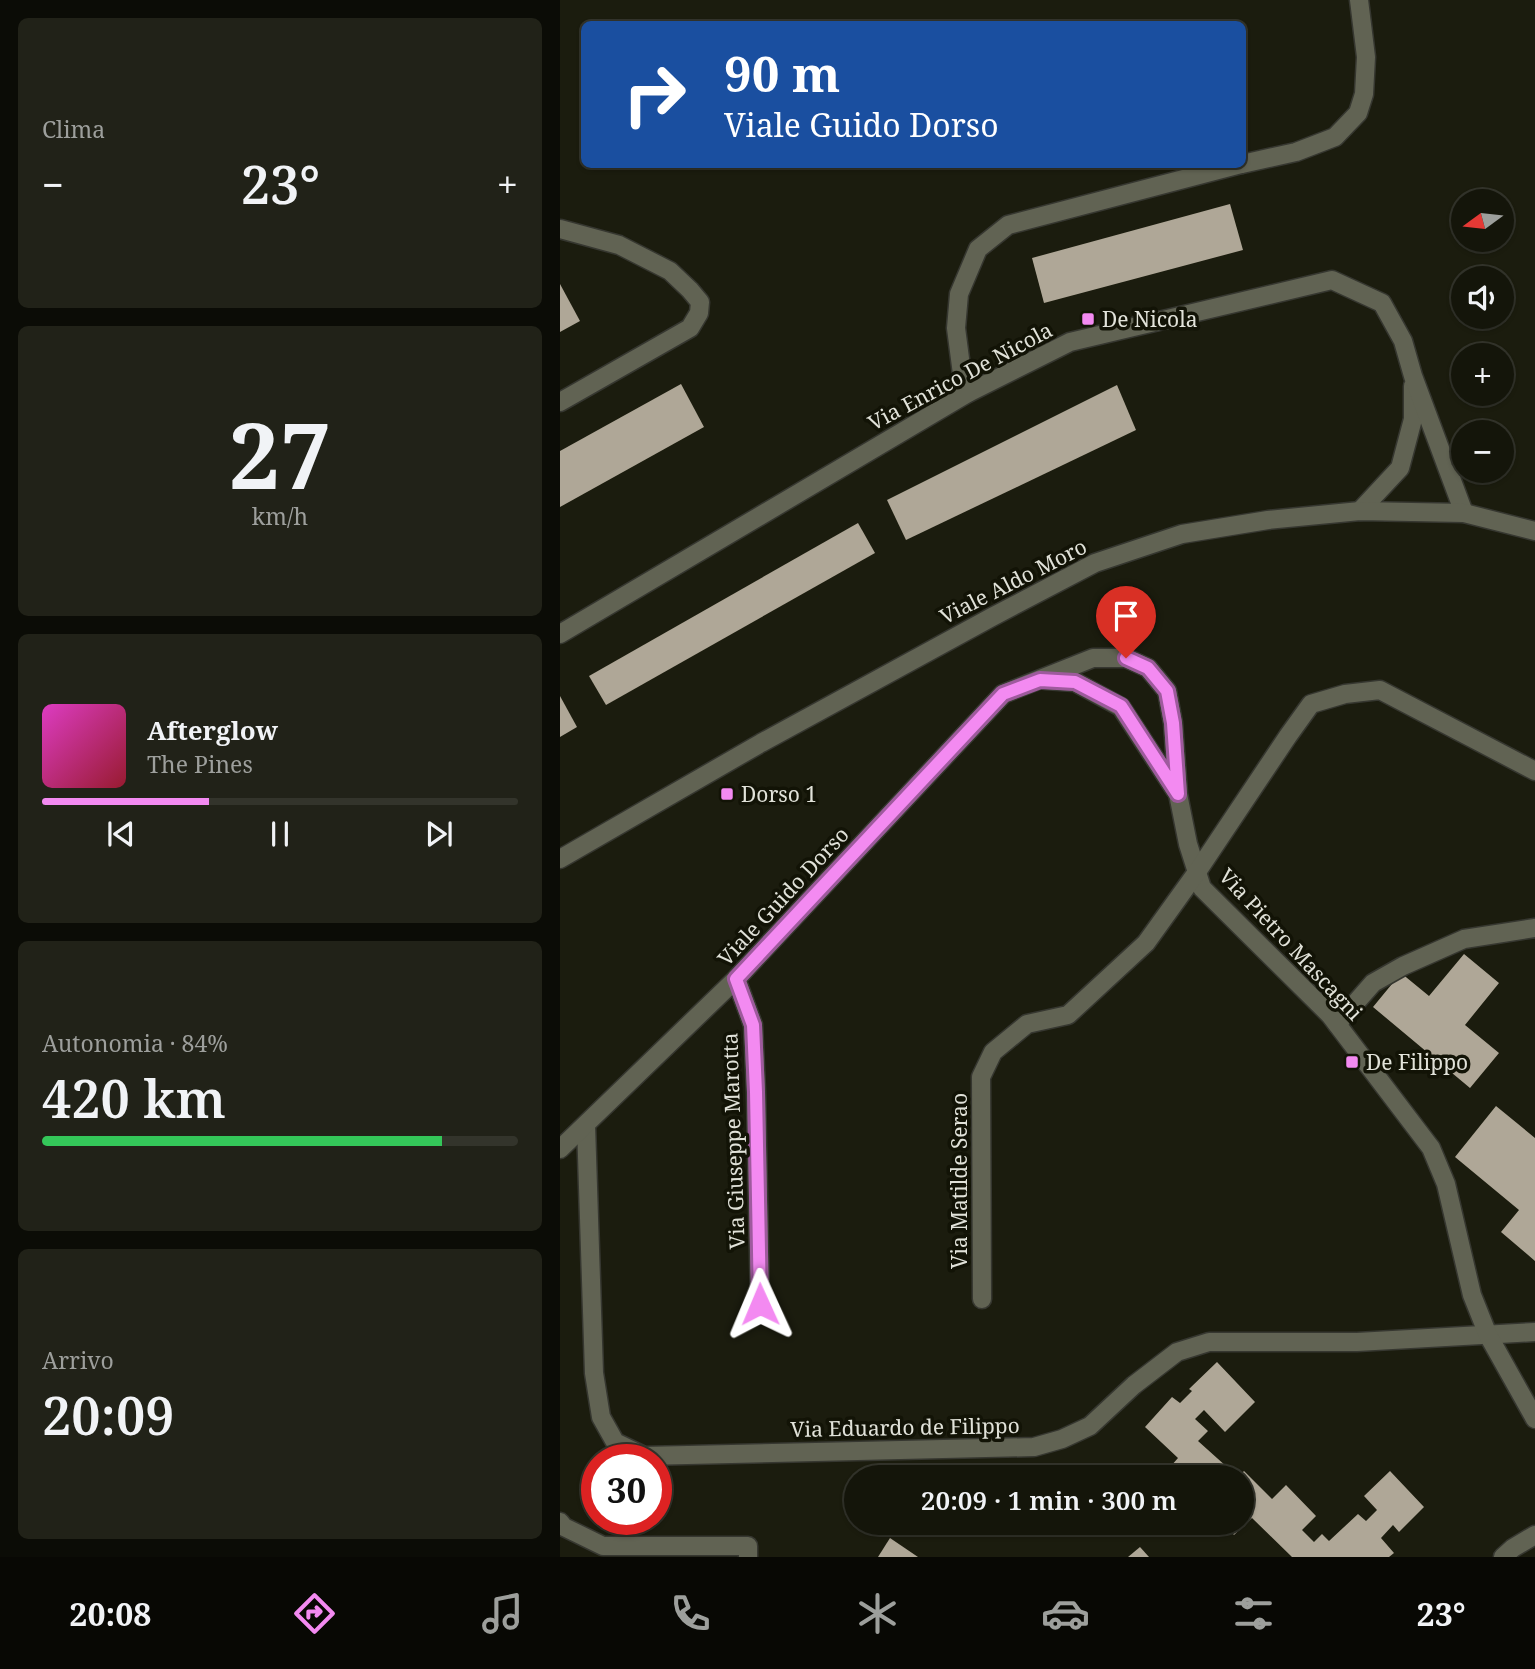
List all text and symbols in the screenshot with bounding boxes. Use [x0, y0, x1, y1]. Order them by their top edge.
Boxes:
text: 90 m [724, 40, 840, 106]
icon: right [609, 49, 700, 140]
text: Viale Guido Dorso [724, 103, 999, 146]
text: Clima [42, 113, 105, 145]
text: 23° [241, 148, 320, 219]
text: − [42, 158, 64, 210]
text: + [497, 158, 518, 210]
north arrow [1451, 189, 1514, 252]
map controls [1451, 189, 1514, 483]
button: sound [1451, 266, 1514, 329]
place label: De Nicola [1102, 305, 1198, 333]
marker: De Nicola [1080, 311, 1096, 327]
street label: Via Enrico De Nicola [863, 316, 1057, 436]
button: + [1451, 343, 1514, 406]
text: 27 [229, 392, 331, 516]
button: − [1451, 420, 1514, 483]
text: km/h [252, 500, 308, 532]
street label: Viale Aldo Moro [935, 532, 1091, 630]
pin [1096, 586, 1156, 658]
icon: arrive [1107, 597, 1145, 635]
text: Afterglow [147, 712, 278, 748]
text: The Pines [147, 748, 253, 780]
place label: Dorso 1 [741, 780, 817, 808]
marker: Dorso 1 [719, 786, 735, 802]
icon: previous [102, 815, 140, 853]
icon: pause [261, 815, 299, 853]
icon: next [420, 815, 458, 853]
street label: Viale Guido Dorso [711, 821, 855, 971]
street label: Via Pietro Mascagni [1213, 862, 1369, 1026]
text: Autonomia · 84% [42, 1027, 228, 1059]
street label: Via Giuseppe Marotta [715, 1032, 751, 1250]
place label: De Filippo [1366, 1048, 1468, 1076]
marker: De Filippo [1344, 1054, 1360, 1070]
text: 420 km [42, 1062, 226, 1133]
street label: Via Matilde Serao [945, 1093, 973, 1269]
position arrow [723, 1267, 797, 1341]
text: Arrivo [42, 1344, 114, 1376]
text: 20:09 [42, 1379, 175, 1450]
street label: Via Eduardo de Filippo [790, 1411, 1020, 1443]
speed limit sign: 30 [581, 1444, 672, 1535]
text: 20:09 · 1 min · 300 m [921, 1482, 1177, 1518]
icon: directions [290, 1589, 339, 1638]
icon: music [478, 1589, 527, 1638]
icon: phone [666, 1589, 715, 1638]
icon: climate [853, 1589, 902, 1638]
icon: car [1041, 1589, 1090, 1638]
icon: filters [1229, 1589, 1278, 1638]
text: 20:08 [69, 1592, 151, 1635]
text: 23° [1417, 1592, 1466, 1635]

